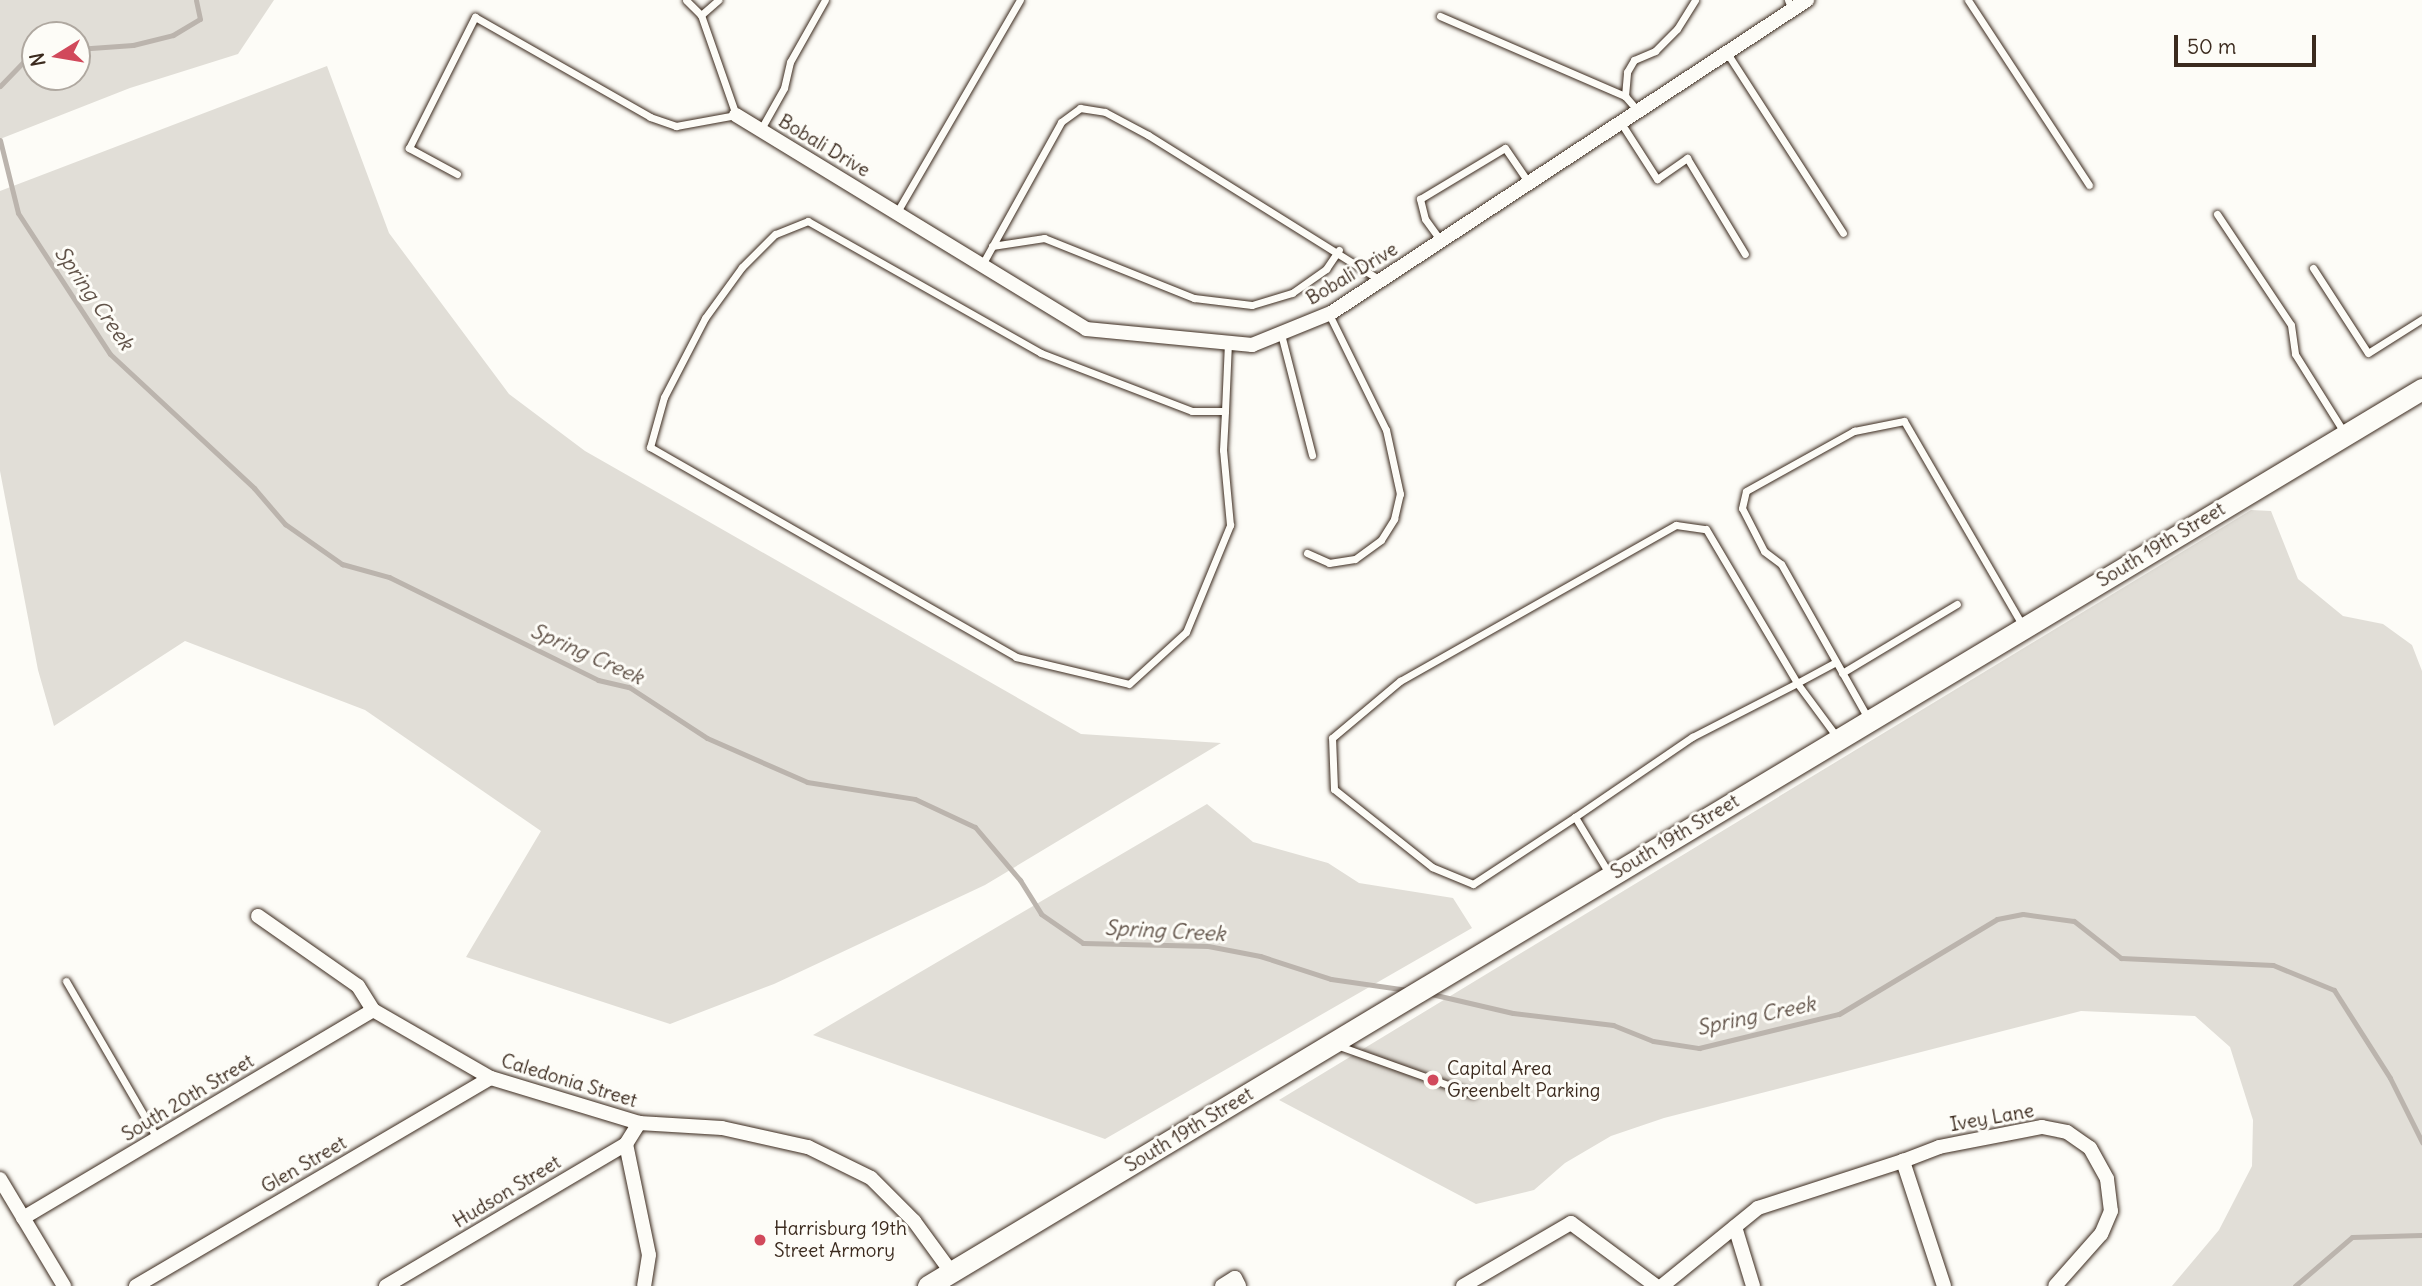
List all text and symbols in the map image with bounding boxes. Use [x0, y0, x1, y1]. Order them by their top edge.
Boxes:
north arrow [21, 21, 91, 91]
scale bar [2177, 21, 2319, 65]
text: 50 m [2187, 33, 2236, 60]
text: N [24, 51, 50, 68]
street label: Bobali Drive [774, 110, 874, 182]
street label: Bobali Drive [1302, 238, 1402, 310]
water label: Spring Creek [49, 241, 139, 355]
street label: South 19th Street [2093, 498, 2229, 592]
water label: Spring Creek [527, 618, 647, 690]
street label: South 19th Street [1607, 790, 1743, 884]
water label: Spring Creek [1104, 915, 1226, 947]
water label: Spring Creek [1694, 991, 1818, 1041]
street label: South 20th Street [118, 1050, 258, 1146]
street label: Caledonia Street [498, 1050, 640, 1112]
place label: Capital Area Greenbelt Parking [1447, 1058, 1600, 1102]
marker: Capital Area Greenbelt Parking [1425, 1072, 1441, 1088]
street label: South 19th Street [1121, 1083, 1257, 1177]
street label: Ivey Lane [1948, 1099, 2036, 1137]
street label: Glen Street [257, 1132, 351, 1198]
street label: Hudson Street [449, 1151, 565, 1233]
place label: Harrisburg 19th Street Armory [774, 1218, 907, 1262]
marker: Harrisburg 19th Street Armory [752, 1232, 768, 1248]

